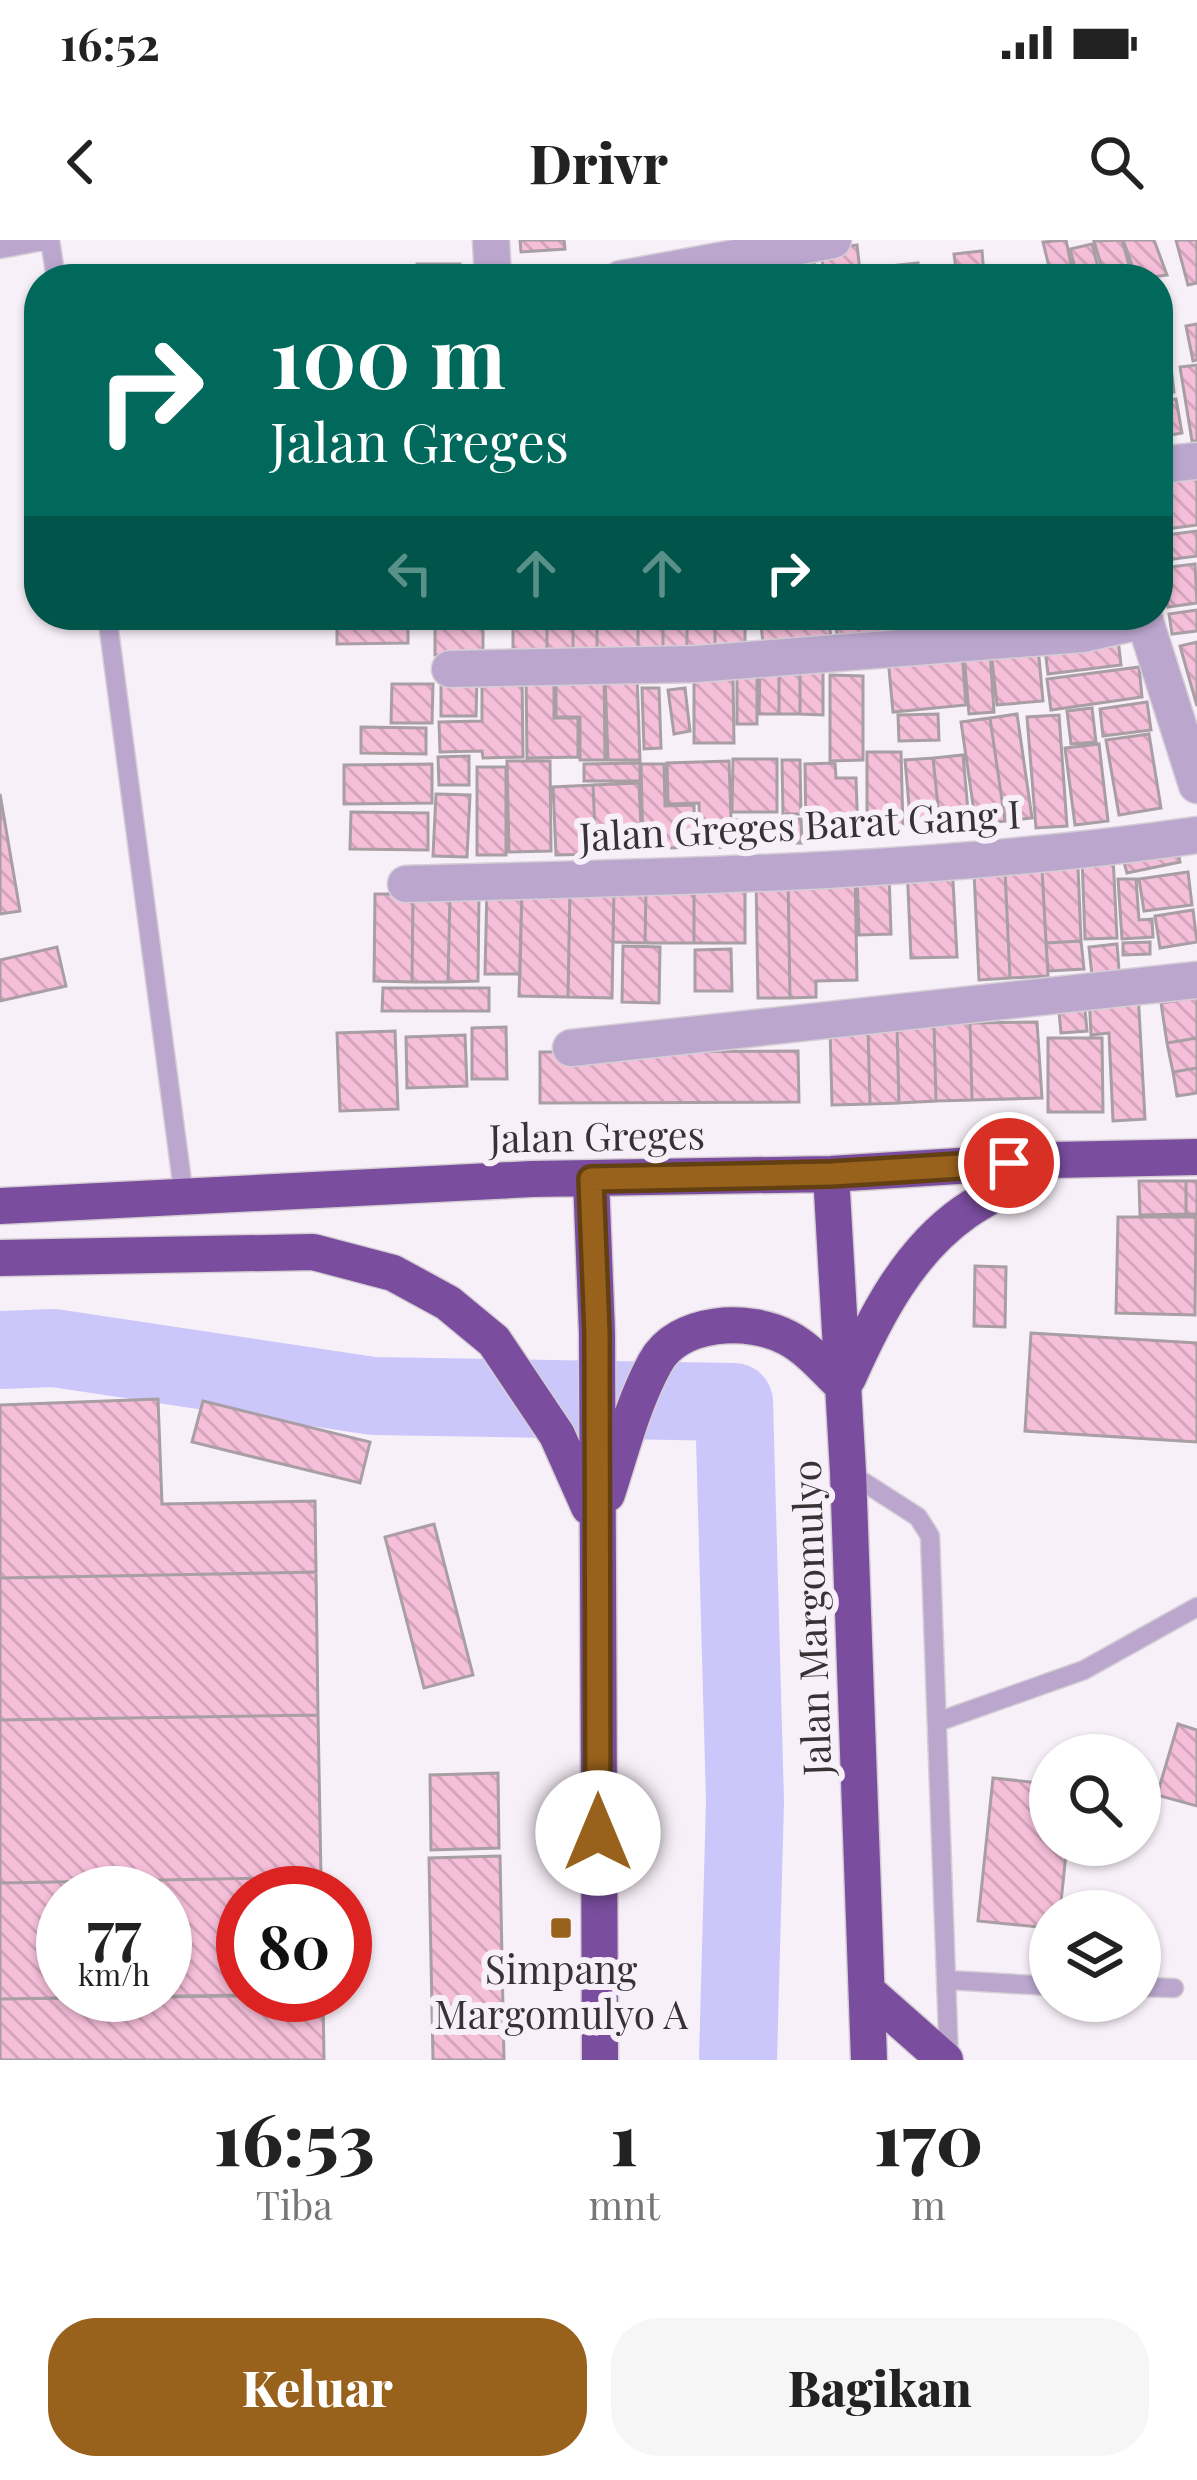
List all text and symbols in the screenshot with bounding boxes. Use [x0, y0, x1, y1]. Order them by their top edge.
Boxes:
text: 16:52 [60, 12, 160, 72]
text: Drivr [529, 126, 668, 198]
icon: back [48, 129, 114, 195]
icon: search [1083, 129, 1149, 195]
text: 100 m [270, 298, 506, 410]
icon: right [72, 312, 228, 468]
text: Jalan Greges [270, 405, 569, 477]
icon: left [377, 540, 443, 606]
icon: ahead [503, 540, 569, 606]
icon: ahead [629, 540, 695, 606]
icon: right [755, 540, 821, 606]
street label: Jalan Greges Barat Gang I [577, 786, 1022, 862]
street label: Jalan Greges [488, 1107, 705, 1163]
pin [958, 1112, 1060, 1214]
icon: arrive [976, 1130, 1042, 1196]
street label: Jalan Margomulyo [779, 1459, 842, 1778]
map controls [1029, 1734, 1161, 2022]
button: search [1029, 1734, 1161, 1866]
position arrow [535, 1770, 661, 1896]
speed limit sign: 80 [216, 1866, 372, 2022]
text: 77 [87, 1889, 141, 1969]
button: layers [1029, 1890, 1161, 2022]
marker: Simpang Margomulyo A [548, 1915, 574, 1941]
place label: Simpang Margomulyo A [434, 1942, 689, 2039]
text: km/h [78, 1954, 150, 1994]
text: 16:53 [214, 2088, 375, 2184]
text: 1 [610, 2088, 638, 2184]
text: 170 [874, 2088, 983, 2184]
text: Tiba [256, 2178, 333, 2230]
text: mnt [588, 2178, 660, 2230]
text: m [911, 2178, 946, 2230]
button: Keluar [48, 2318, 587, 2456]
button: Bagikan [611, 2318, 1149, 2456]

